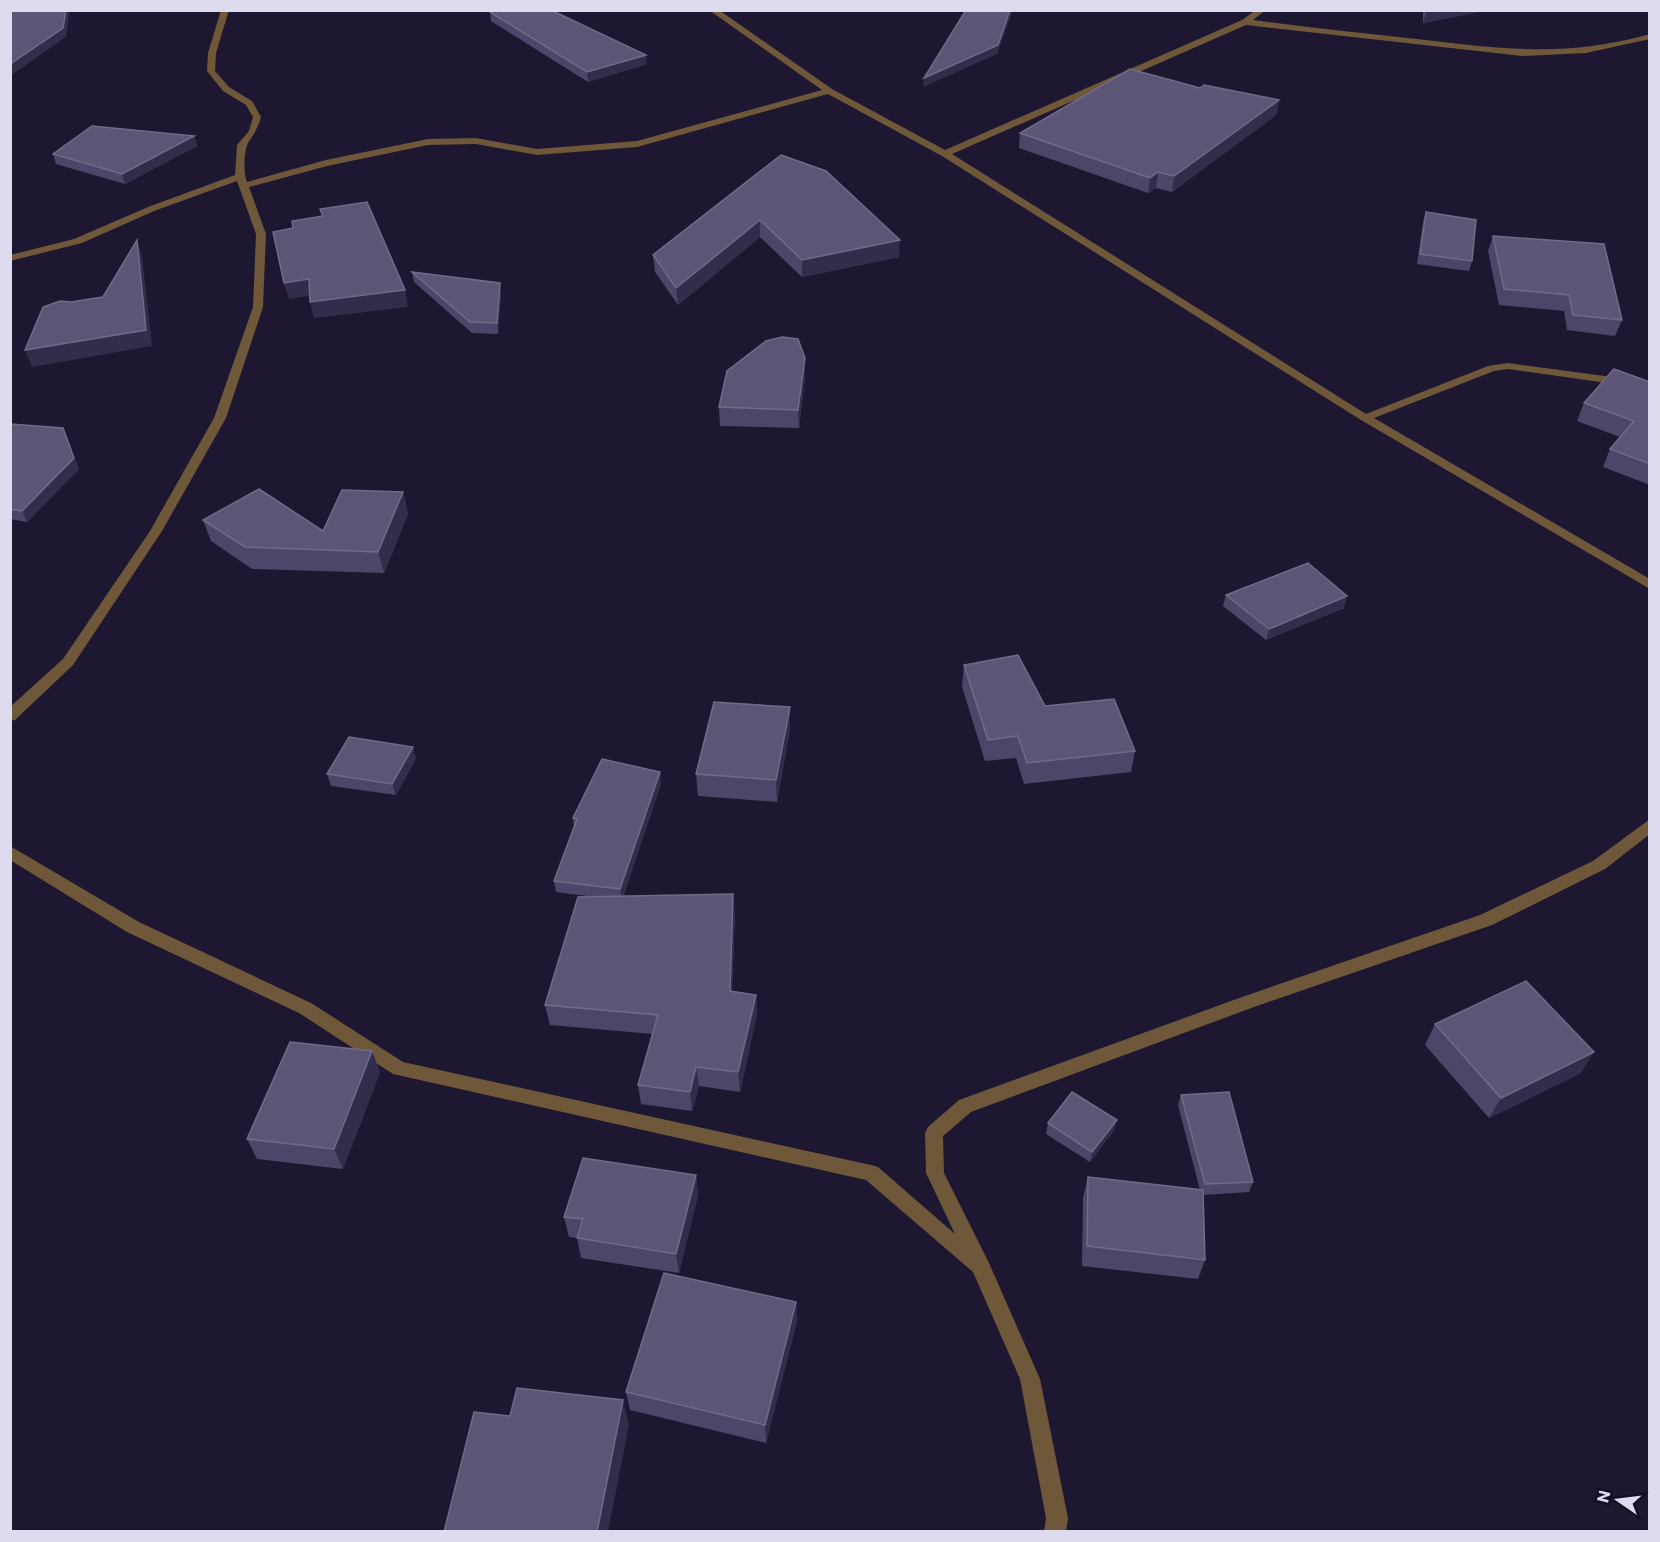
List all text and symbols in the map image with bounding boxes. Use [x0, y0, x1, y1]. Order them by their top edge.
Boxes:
north arrow [1588, 1470, 1648, 1530]
text: N [1592, 1488, 1614, 1504]

